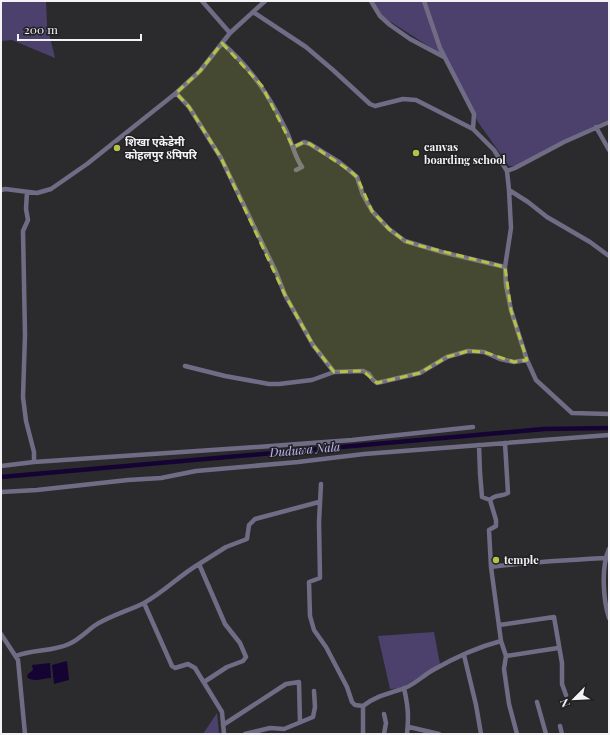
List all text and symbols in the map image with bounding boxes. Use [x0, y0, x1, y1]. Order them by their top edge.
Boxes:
scale bar [18, 16, 141, 42]
text: 200 m [24, 21, 58, 37]
place label: शिखा एकेडेमी कोहलपुर 8पिपरि [125, 134, 198, 163]
place label: canvas boarding school [424, 139, 506, 167]
marker: शिखा एकेडेमी कोहलपुर 8पिपरि [112, 143, 122, 153]
marker: canvas boarding school [411, 148, 421, 158]
water label: Duduwa Nala [268, 438, 341, 460]
place label: temple [503, 552, 539, 567]
marker: temple [491, 555, 501, 565]
north arrow [554, 679, 594, 719]
text: N [556, 697, 573, 710]

